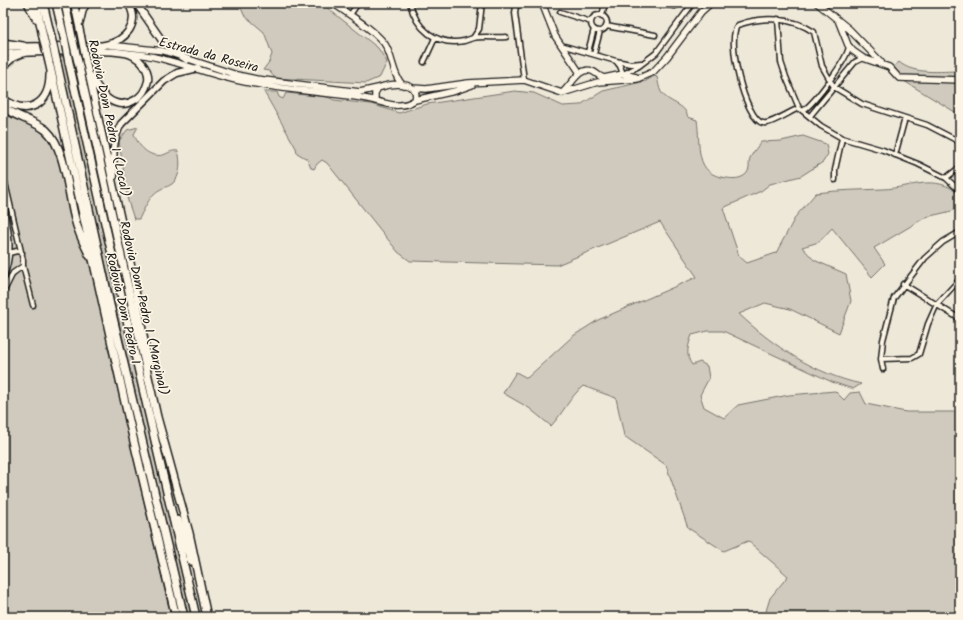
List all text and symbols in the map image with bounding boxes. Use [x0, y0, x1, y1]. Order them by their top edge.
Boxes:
street label: Estrada da Roseira [156, 32, 261, 79]
street label: Rodovia Dom Pedro I (Local) [82, 38, 135, 199]
street label: Rodovia Dom Pedro I (Marginal) [113, 219, 174, 398]
street label: Rodovia Dom Pedro I [99, 250, 146, 366]

